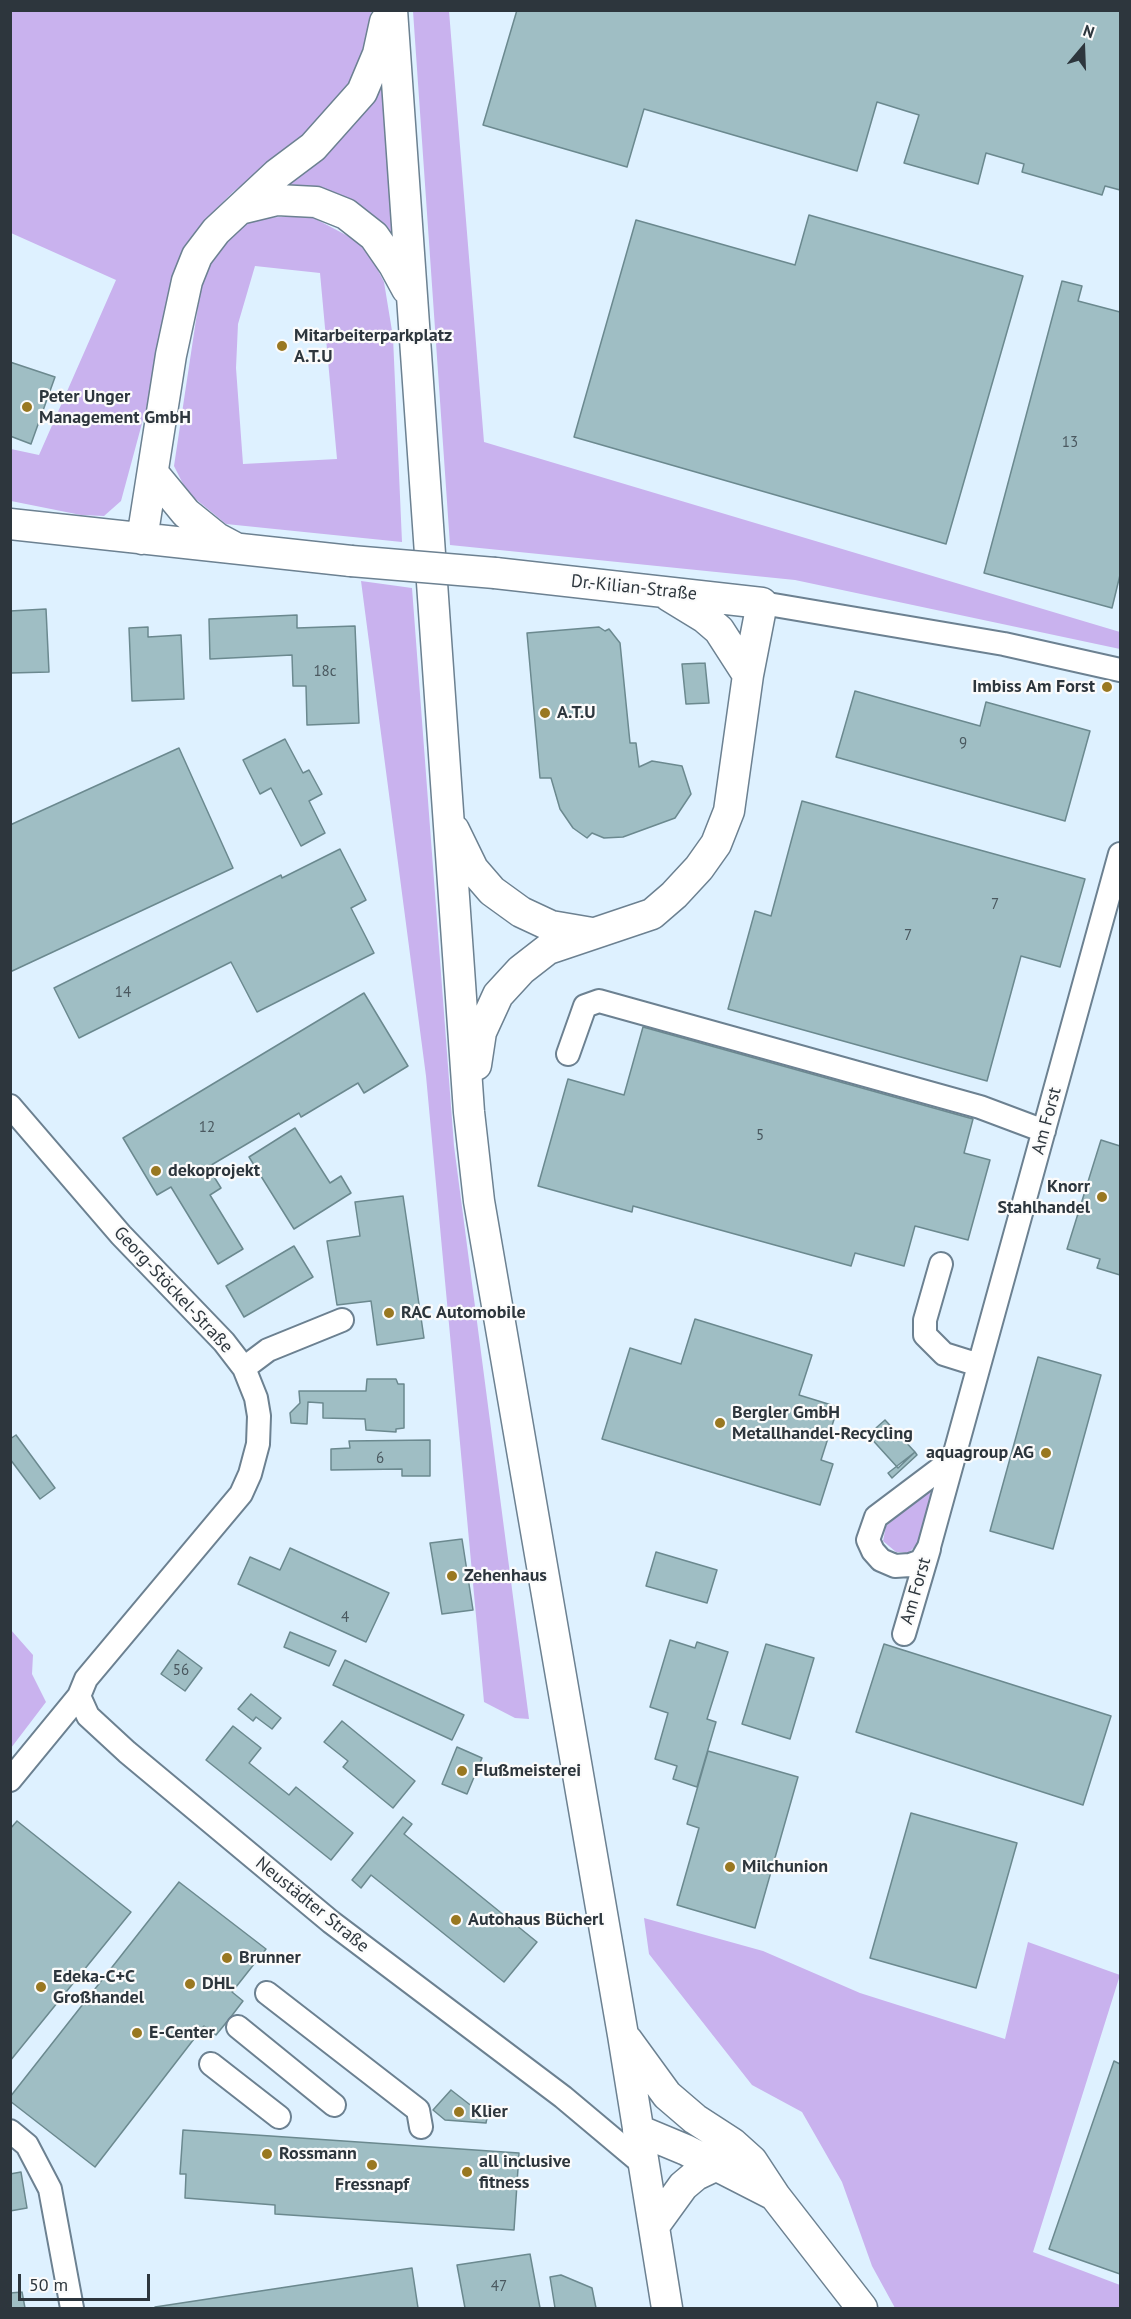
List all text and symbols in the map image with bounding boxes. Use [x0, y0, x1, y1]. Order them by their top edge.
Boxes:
north arrow [1053, 18, 1113, 78]
text: N [1081, 20, 1097, 42]
place label: Mitarbeiterparkplatz A.T.U [294, 325, 452, 368]
marker: Mitarbeiterparkplatz A.T.U [275, 339, 289, 353]
place label: Peter Unger Management GmbH [39, 386, 191, 428]
marker: Peter Unger Management GmbH [20, 400, 34, 414]
house number: 13 [1062, 434, 1078, 452]
street label: Dr.-Kilian-Straße [570, 571, 698, 605]
house number: 18c [313, 663, 337, 681]
place label: Imbiss Am Forst [972, 676, 1095, 698]
marker: Imbiss Am Forst [1100, 680, 1114, 694]
place label: A.T.U [557, 702, 596, 724]
marker: A.T.U [538, 706, 552, 720]
house number: 9 [959, 735, 967, 753]
house number: 7 [991, 896, 999, 914]
house number: 7 [904, 927, 912, 945]
house number: 14 [115, 984, 131, 1002]
street label: Am Forst [1028, 1085, 1066, 1157]
house number: 12 [199, 1119, 215, 1137]
house number: 5 [756, 1127, 764, 1145]
place label: dekoprojekt [168, 1160, 260, 1182]
marker: dekoprojekt [149, 1164, 163, 1178]
place label: Knorr Stahlhandel [997, 1176, 1090, 1218]
marker: Knorr Stahlhandel [1095, 1190, 1109, 1204]
street label: Georg-Stöckel-Straße [109, 1222, 237, 1358]
place label: RAC Automobile [401, 1302, 526, 1324]
marker: RAC Automobile [382, 1306, 396, 1320]
place label: Bergler GmbH Metallhandel-Recycling [732, 1402, 913, 1444]
marker: Bergler GmbH Metallhandel-Recycling [713, 1416, 727, 1430]
place label: aquagroup AG [926, 1442, 1034, 1464]
marker: aquagroup AG [1039, 1446, 1053, 1460]
house number: 6 [376, 1450, 384, 1468]
street label: Am Forst [896, 1555, 936, 1627]
place label: Zehenhaus [464, 1565, 547, 1587]
marker: Zehenhaus [445, 1569, 459, 1583]
house number: 4 [341, 1609, 349, 1627]
house number: 56 [173, 1662, 189, 1680]
place label: Flußmeisterei [474, 1760, 581, 1782]
marker: Flußmeisterei [455, 1764, 469, 1778]
street label: Neustädter Straße [251, 1853, 373, 1957]
place label: Milchunion [742, 1856, 828, 1878]
marker: Milchunion [723, 1860, 737, 1874]
place label: Autohaus Bücherl [468, 1909, 604, 1931]
marker: Autohaus Bücherl [449, 1913, 463, 1927]
place label: Brunner [239, 1947, 301, 1969]
marker: Brunner [220, 1951, 234, 1965]
place label: Edeka-C+C Großhandel [53, 1966, 144, 2008]
place label: DHL [202, 1973, 235, 1995]
marker: DHL [183, 1977, 197, 1991]
marker: Edeka-C+C Großhandel [34, 1980, 48, 1994]
place label: E-Center [149, 2022, 215, 2044]
marker: E-Center [130, 2026, 144, 2040]
place label: Klier [471, 2101, 508, 2123]
marker: Klier [452, 2105, 466, 2119]
place label: Rossmann [279, 2143, 357, 2165]
marker: Rossmann [260, 2147, 274, 2161]
place label: all inclusive fitness [479, 2151, 571, 2194]
marker: Fressnapf [365, 2158, 379, 2172]
marker: all inclusive fitness [460, 2165, 474, 2179]
place label: Fressnapf [335, 2174, 409, 2196]
scale bar [21, 2262, 153, 2300]
text: 50 m [29, 2273, 68, 2296]
house number: 47 [491, 2278, 507, 2296]

